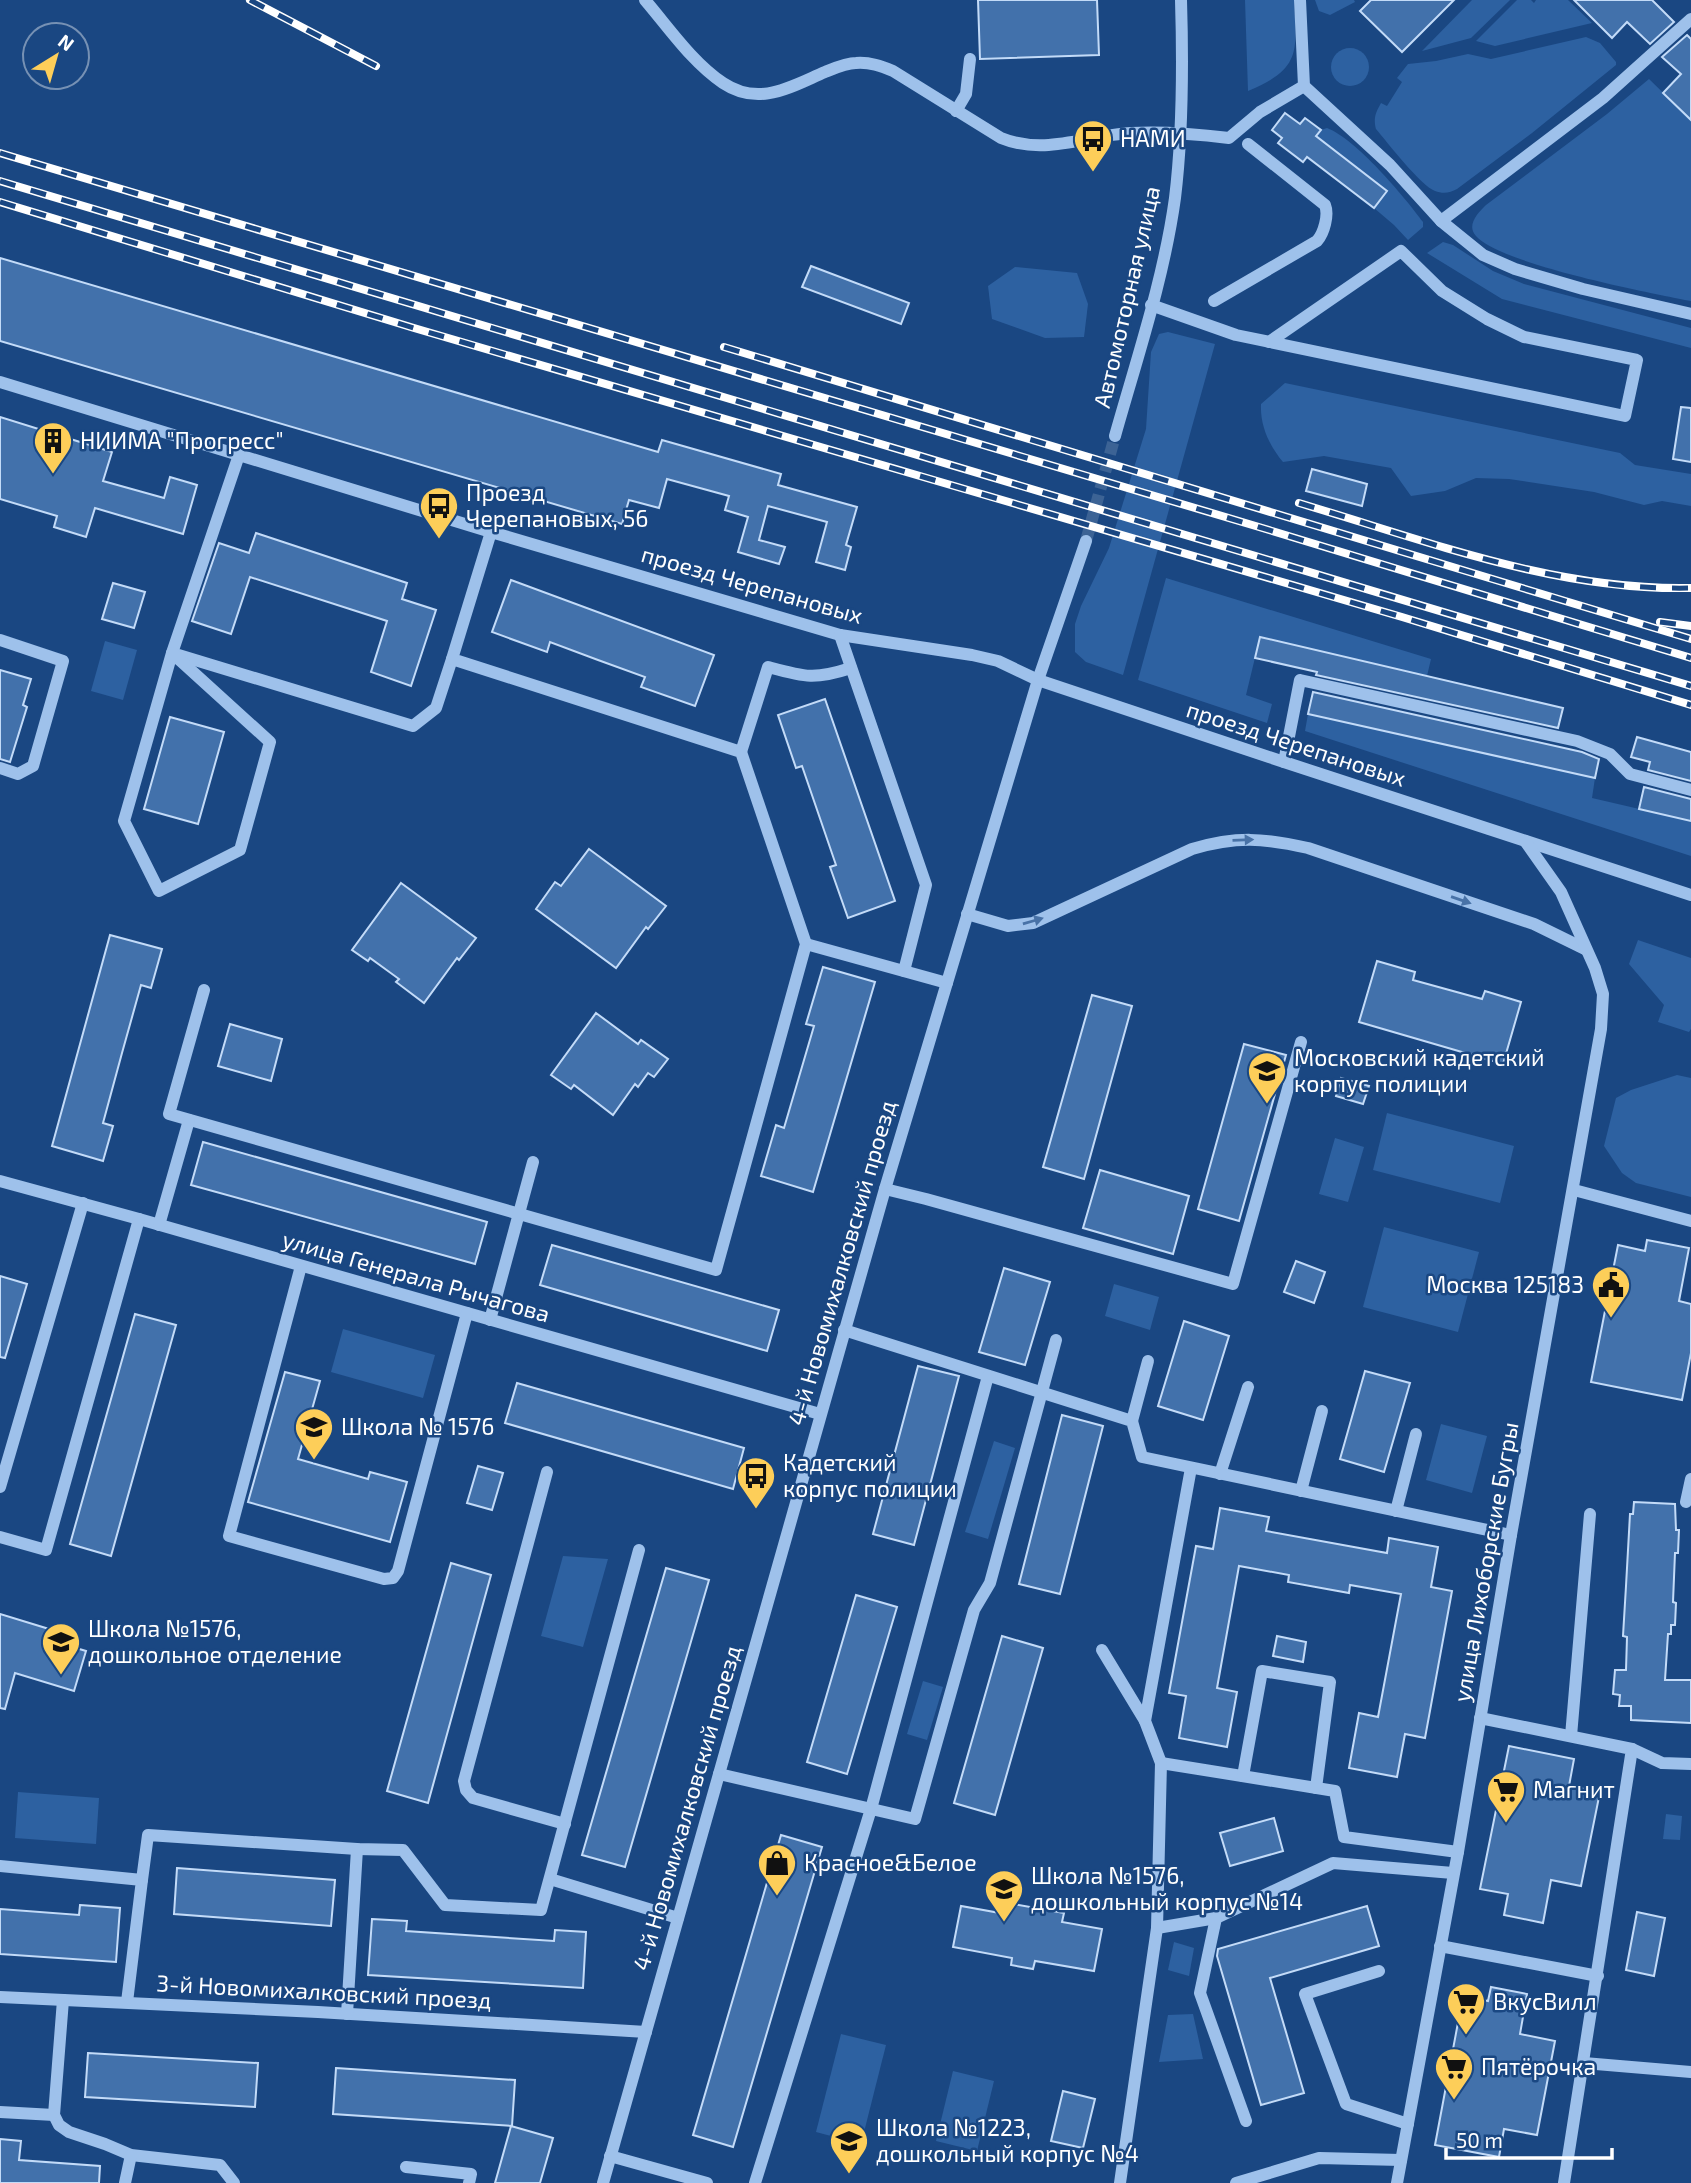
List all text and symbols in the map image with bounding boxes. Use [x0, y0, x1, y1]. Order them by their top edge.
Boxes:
north arrow [21, 21, 91, 91]
text: N [54, 29, 79, 55]
bus stop icon: НАМИ [1072, 118, 1114, 173]
place label: НАМИ [1120, 124, 1186, 152]
street label: Автомоторная улица [1087, 183, 1166, 411]
building icon: НИИМА "Прогресс" [32, 420, 74, 475]
place label: НИИМА "Прогресс" [80, 426, 284, 454]
place label: Проезд Черепановых, 56 [466, 478, 648, 532]
bus stop icon: Проезд Черепановых, 56 [418, 485, 460, 540]
street label: проезд Черепановых [638, 539, 866, 629]
street label: проезд Черепановых [1183, 694, 1409, 792]
one-way arrow [1233, 834, 1255, 845]
one-way arrow [1451, 895, 1472, 905]
one-way arrow [1022, 915, 1043, 925]
place label: Московский кадетский корпус полиции [1294, 1043, 1545, 1098]
school or university icon: Московский кадетский корпус полиции [1246, 1050, 1288, 1105]
street label: 4-й Новомихалковский проезд [781, 1097, 901, 1428]
street label: улица Генерала Рычагова [279, 1224, 553, 1329]
public building icon: Москва 125183 [1590, 1264, 1632, 1319]
place label: Москва 125183 [1426, 1270, 1584, 1298]
school or university icon: Школа № 1576 [293, 1406, 335, 1461]
place label: Школа № 1576 [341, 1412, 494, 1440]
street label: улица Лихоборские Бугры [1447, 1420, 1524, 1704]
place label: Кадетский корпус полиции [783, 1448, 957, 1503]
bus stop icon: Кадетский корпус полиции [735, 1455, 777, 1510]
place label: Школа №1576, дошкольное отделение [88, 1614, 342, 1668]
school or university icon: Школа №1576, дошкольное отделение [40, 1621, 82, 1676]
street label: 4-й Новомихалковский проезд [626, 1642, 746, 1973]
supermarket icon: Магнит [1485, 1769, 1527, 1824]
place label: Магнит [1533, 1775, 1615, 1803]
shop icon: Красное&Белое [756, 1842, 798, 1897]
place label: Красное&Белое [804, 1848, 977, 1876]
place label: Школа №1576, дошкольный корпус №14 [1031, 1861, 1303, 1916]
school or university icon: Школа №1576, дошкольный корпус №14 [983, 1868, 1025, 1923]
street label: 3-й Новомихалковский проезд [156, 1968, 492, 2014]
supermarket icon: ВкусВилл [1445, 1981, 1487, 2036]
place label: ВкусВилл [1493, 1987, 1597, 2016]
supermarket icon: Пятёрочка [1433, 2046, 1475, 2101]
place label: Пятёрочка [1481, 2052, 1596, 2080]
place label: Школа №1223, дошкольный корпус №4 [876, 2113, 1139, 2168]
scale bar [1446, 2116, 1612, 2160]
school or university icon: Школа №1223, дошкольный корпус №4 [828, 2120, 870, 2175]
text: 50 m [1456, 2127, 1503, 2152]

